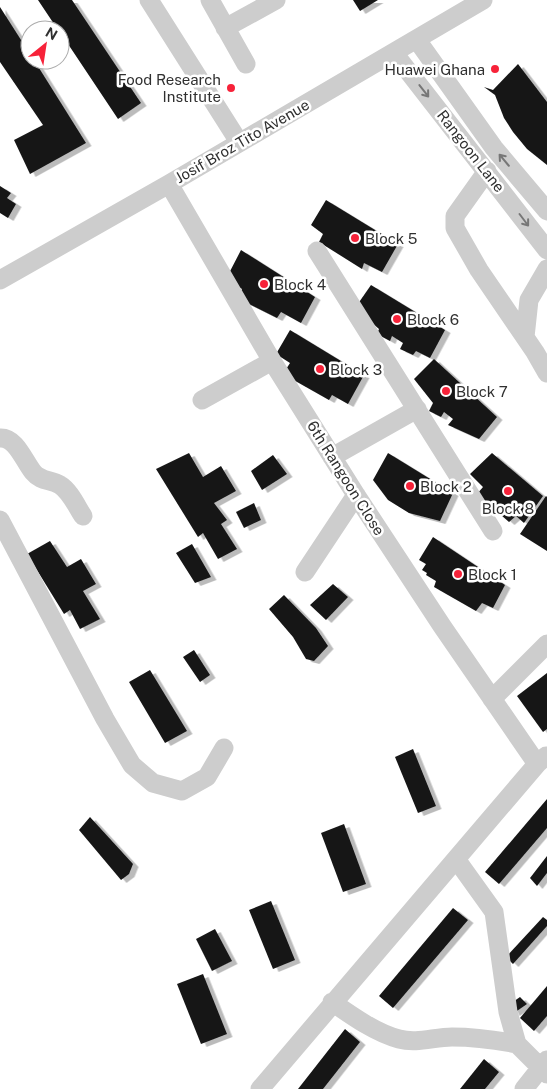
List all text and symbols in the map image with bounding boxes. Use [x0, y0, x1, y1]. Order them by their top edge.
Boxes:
north arrow [20, 20, 70, 70]
text: N [43, 24, 60, 43]
place label: Huawei Ghana [385, 61, 485, 78]
marker: Huawei Ghana [489, 63, 501, 75]
place label: Food Research Institute [118, 71, 221, 105]
marker: Food Research Institute [225, 82, 237, 94]
one-way arrow [419, 84, 430, 97]
street label: Josif Broz Tito Avenue [172, 96, 312, 186]
street label: Rangoon Lane [434, 107, 508, 195]
one-way arrow [499, 154, 510, 167]
one-way arrow [518, 213, 529, 226]
place label: Block 5 [365, 230, 417, 247]
marker: Block 5 [349, 232, 361, 244]
place label: Block 4 [274, 276, 326, 293]
marker: Block 4 [258, 278, 270, 290]
place label: Block 6 [407, 311, 459, 328]
marker: Block 6 [391, 313, 403, 325]
place label: Block 3 [330, 361, 382, 378]
marker: Block 3 [314, 363, 326, 375]
place label: Block 7 [456, 383, 508, 400]
marker: Block 7 [440, 385, 452, 397]
street label: 6th Rangoon Close [304, 418, 388, 538]
place label: Block 2 [420, 478, 472, 495]
marker: Block 2 [404, 480, 416, 492]
marker: Block 8 [502, 485, 514, 497]
place label: Block 8 [482, 500, 534, 517]
place label: Block 1 [468, 566, 517, 583]
marker: Block 1 [452, 568, 464, 580]

